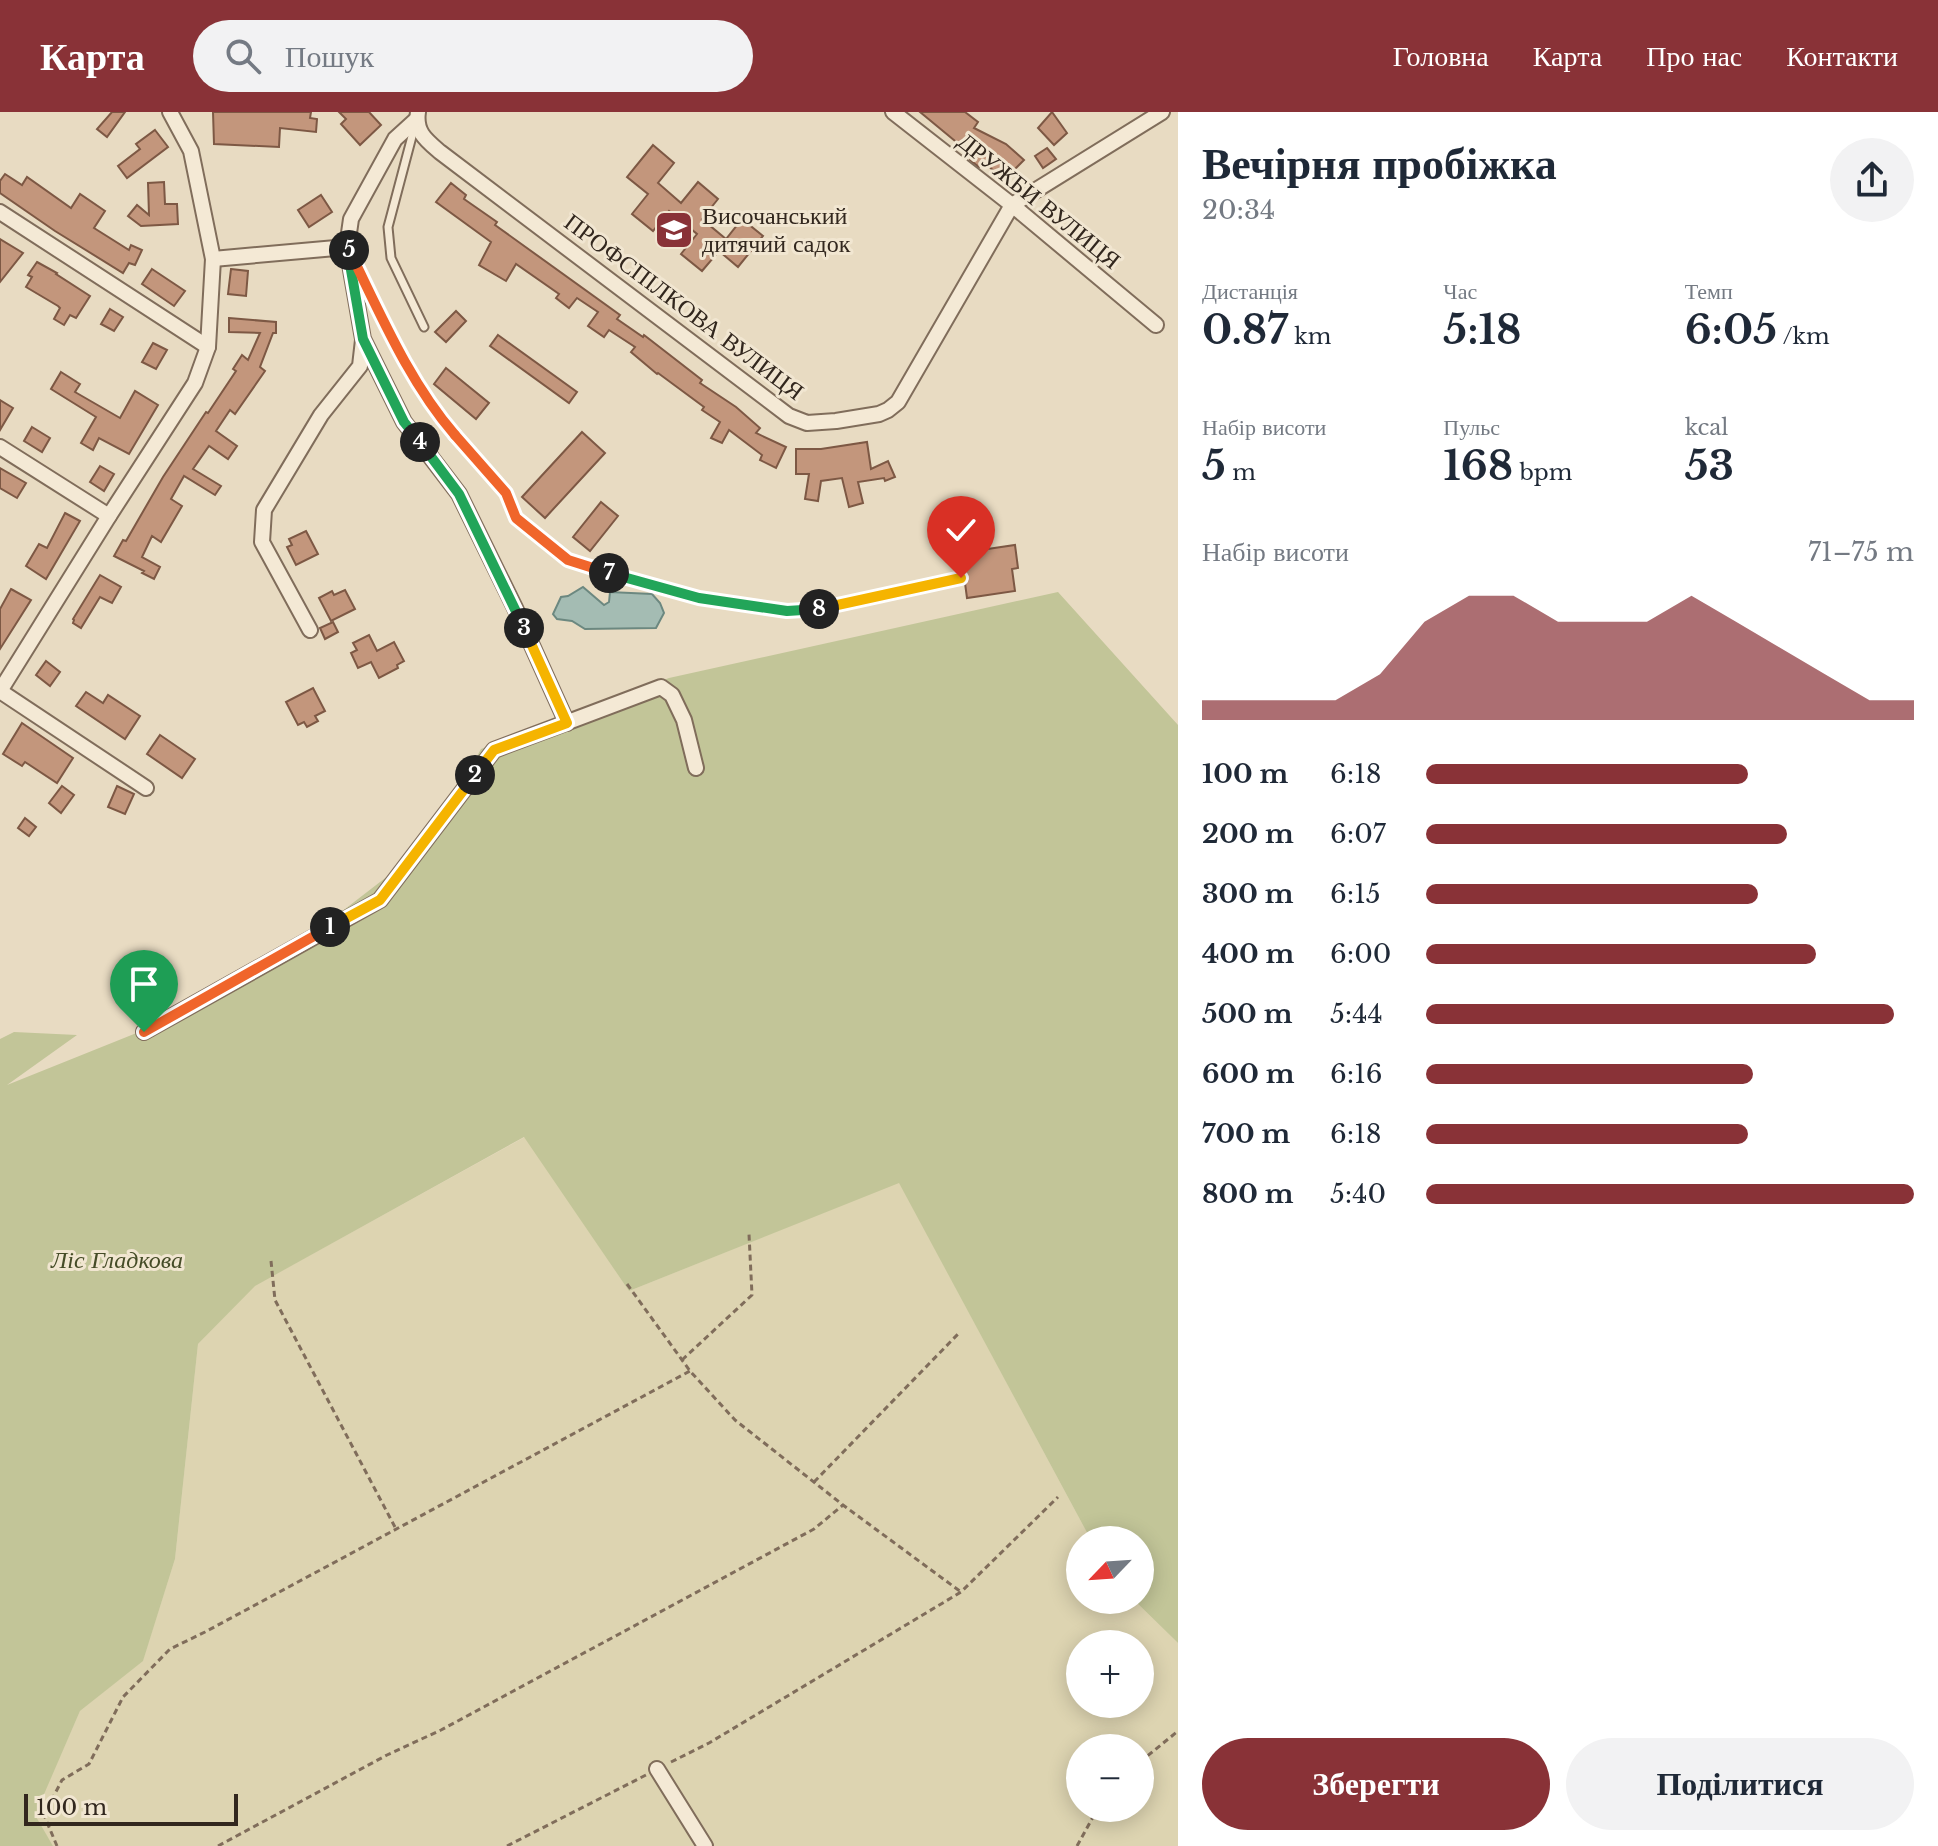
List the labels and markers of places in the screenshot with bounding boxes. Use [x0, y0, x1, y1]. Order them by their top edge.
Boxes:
place label: Височанський дитячий садок [702, 201, 851, 258]
school or university icon: Височанський дитячий садок [653, 209, 695, 251]
pin: 5 [329, 230, 369, 270]
pin: 4 [400, 422, 440, 462]
pin [927, 496, 995, 578]
pin: 7 [589, 553, 629, 593]
pin: 8 [799, 589, 839, 629]
pin: 3 [504, 608, 544, 648]
pin: 2 [455, 755, 495, 795]
pin: 1 [310, 907, 350, 947]
pin [110, 950, 178, 1032]

